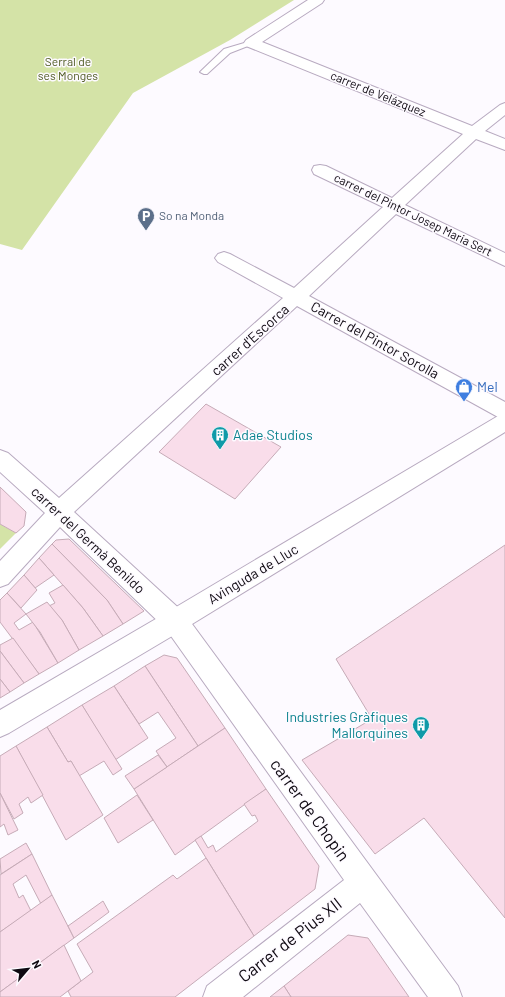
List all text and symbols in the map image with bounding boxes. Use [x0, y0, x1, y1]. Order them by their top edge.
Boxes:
park label: Serral de ses Monges [38, 54, 98, 82]
street label: carrer de Velázquez [329, 68, 428, 119]
street label: carrer del Pintor Josep Maria Sert [332, 170, 495, 259]
parking icon: So na Monda [136, 206, 156, 231]
place label: So na Monda [159, 208, 224, 222]
street label: Carrer del Pintor Sorolla [308, 297, 442, 382]
street label: carrer d'Escorca [207, 300, 292, 379]
shop icon: Mel [454, 377, 474, 402]
place label: Mel [477, 378, 498, 395]
building icon: Adae Studios [210, 425, 230, 450]
place label: Adae Studios [233, 426, 313, 443]
street label: carrer del Germà Benildo [28, 482, 149, 597]
street label: Avinguda de Lluc [205, 540, 301, 607]
place label: Industries Gràfiques Mallorquines [286, 708, 408, 741]
building icon: Industries Gràfiques Mallorquines [411, 715, 431, 740]
street label: carrer de Chopin [267, 754, 355, 865]
street label: Carrer de Pius XII [234, 893, 345, 986]
north arrow [8, 949, 48, 989]
text: N [30, 958, 45, 970]

